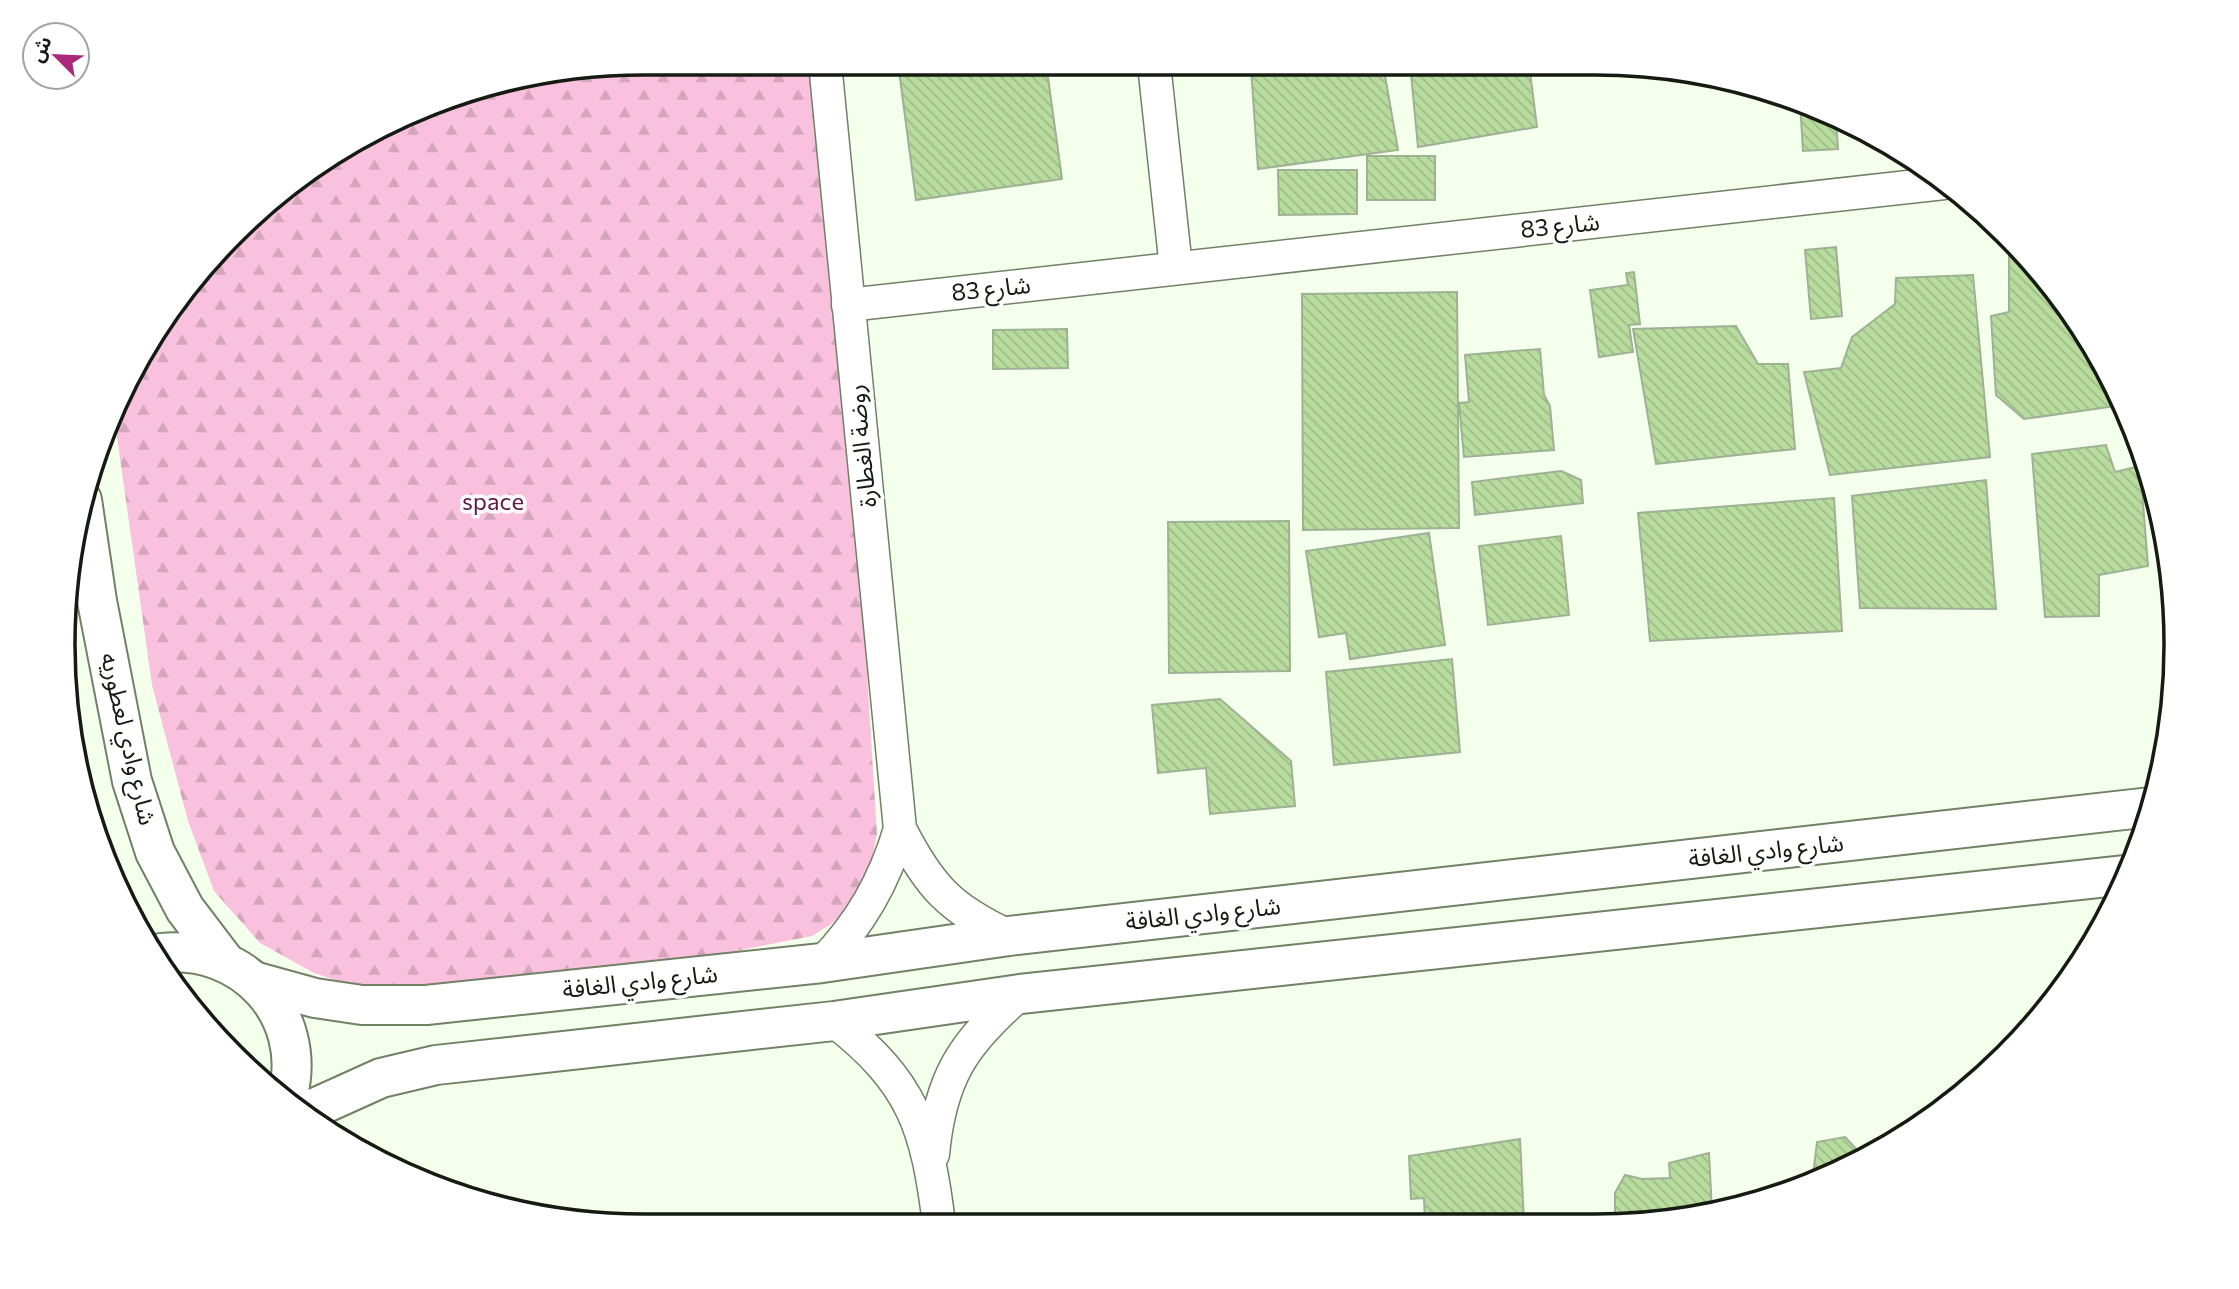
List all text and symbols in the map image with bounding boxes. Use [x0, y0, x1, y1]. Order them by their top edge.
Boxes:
north arrow [21, 21, 91, 91]
text: ش [24, 32, 56, 65]
street label: شارع 83 [1519, 206, 1601, 247]
street label: شارع 83 [950, 269, 1032, 310]
street label: روضة الغطارة [840, 383, 882, 509]
park label: space [462, 486, 524, 515]
street label: شارع وادي لعطوريه [90, 650, 163, 829]
street label: شارع وادي الغافة [1687, 827, 1845, 878]
street label: شارع وادي الغافة [1124, 890, 1282, 941]
street label: شارع وادي الغافة [561, 958, 719, 1009]

